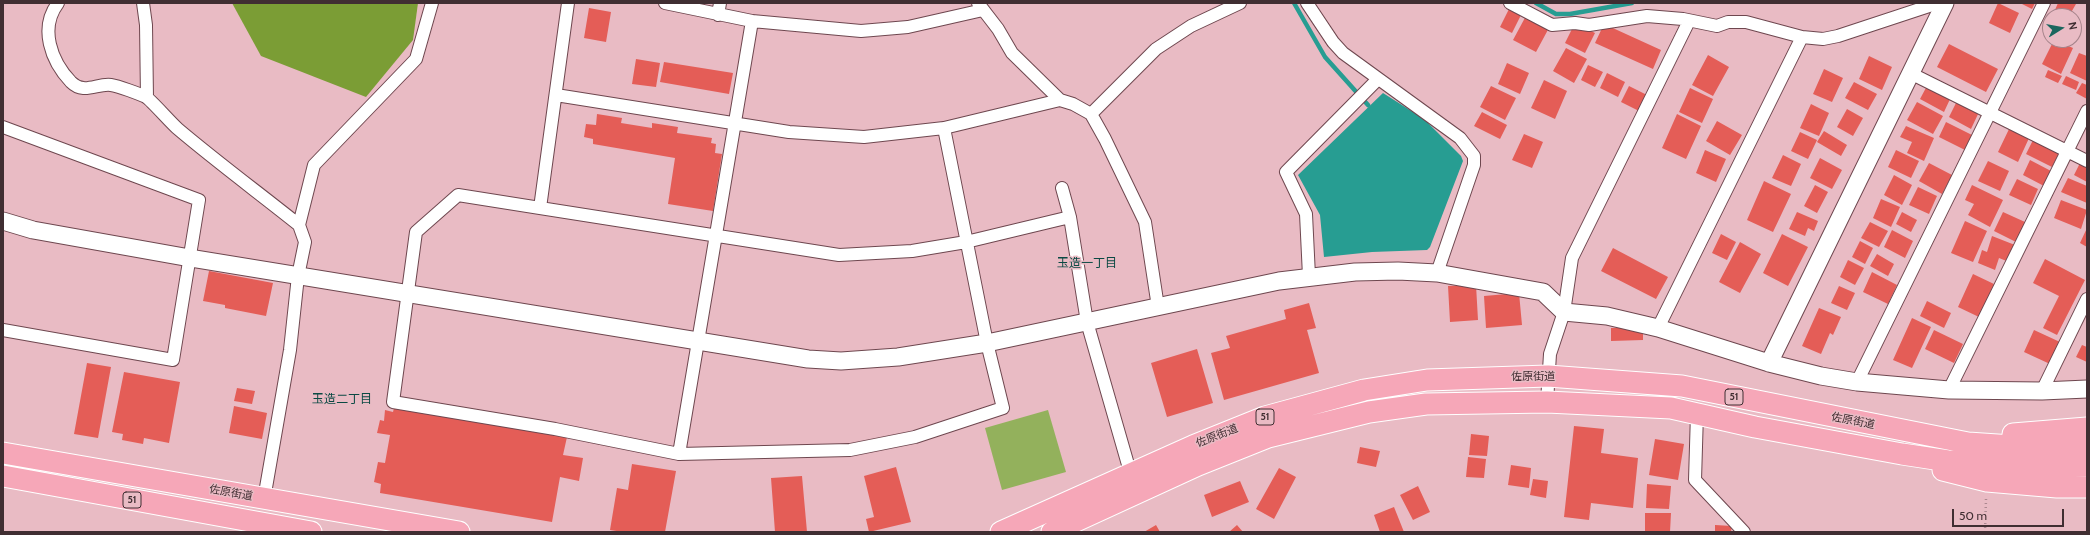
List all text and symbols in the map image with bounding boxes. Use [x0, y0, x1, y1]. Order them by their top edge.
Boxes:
north arrow [2042, 8, 2082, 48]
text: N [2065, 21, 2080, 31]
district label: 玉造一丁目 [1057, 256, 1117, 270]
street label: 佐原街道 [1511, 370, 1555, 384]
road number: 51 [1725, 389, 1743, 405]
district label: 玉造二丁目 [312, 392, 372, 406]
road number: 51 [1256, 409, 1274, 425]
street label: 佐原街道 [1830, 410, 1876, 432]
street label: 佐原街道 [1194, 422, 1240, 450]
street label: 佐原街道 [208, 483, 254, 503]
road number: 51 [123, 492, 141, 508]
scale bar [1954, 501, 2066, 527]
text: 50 m [1959, 508, 1987, 523]

